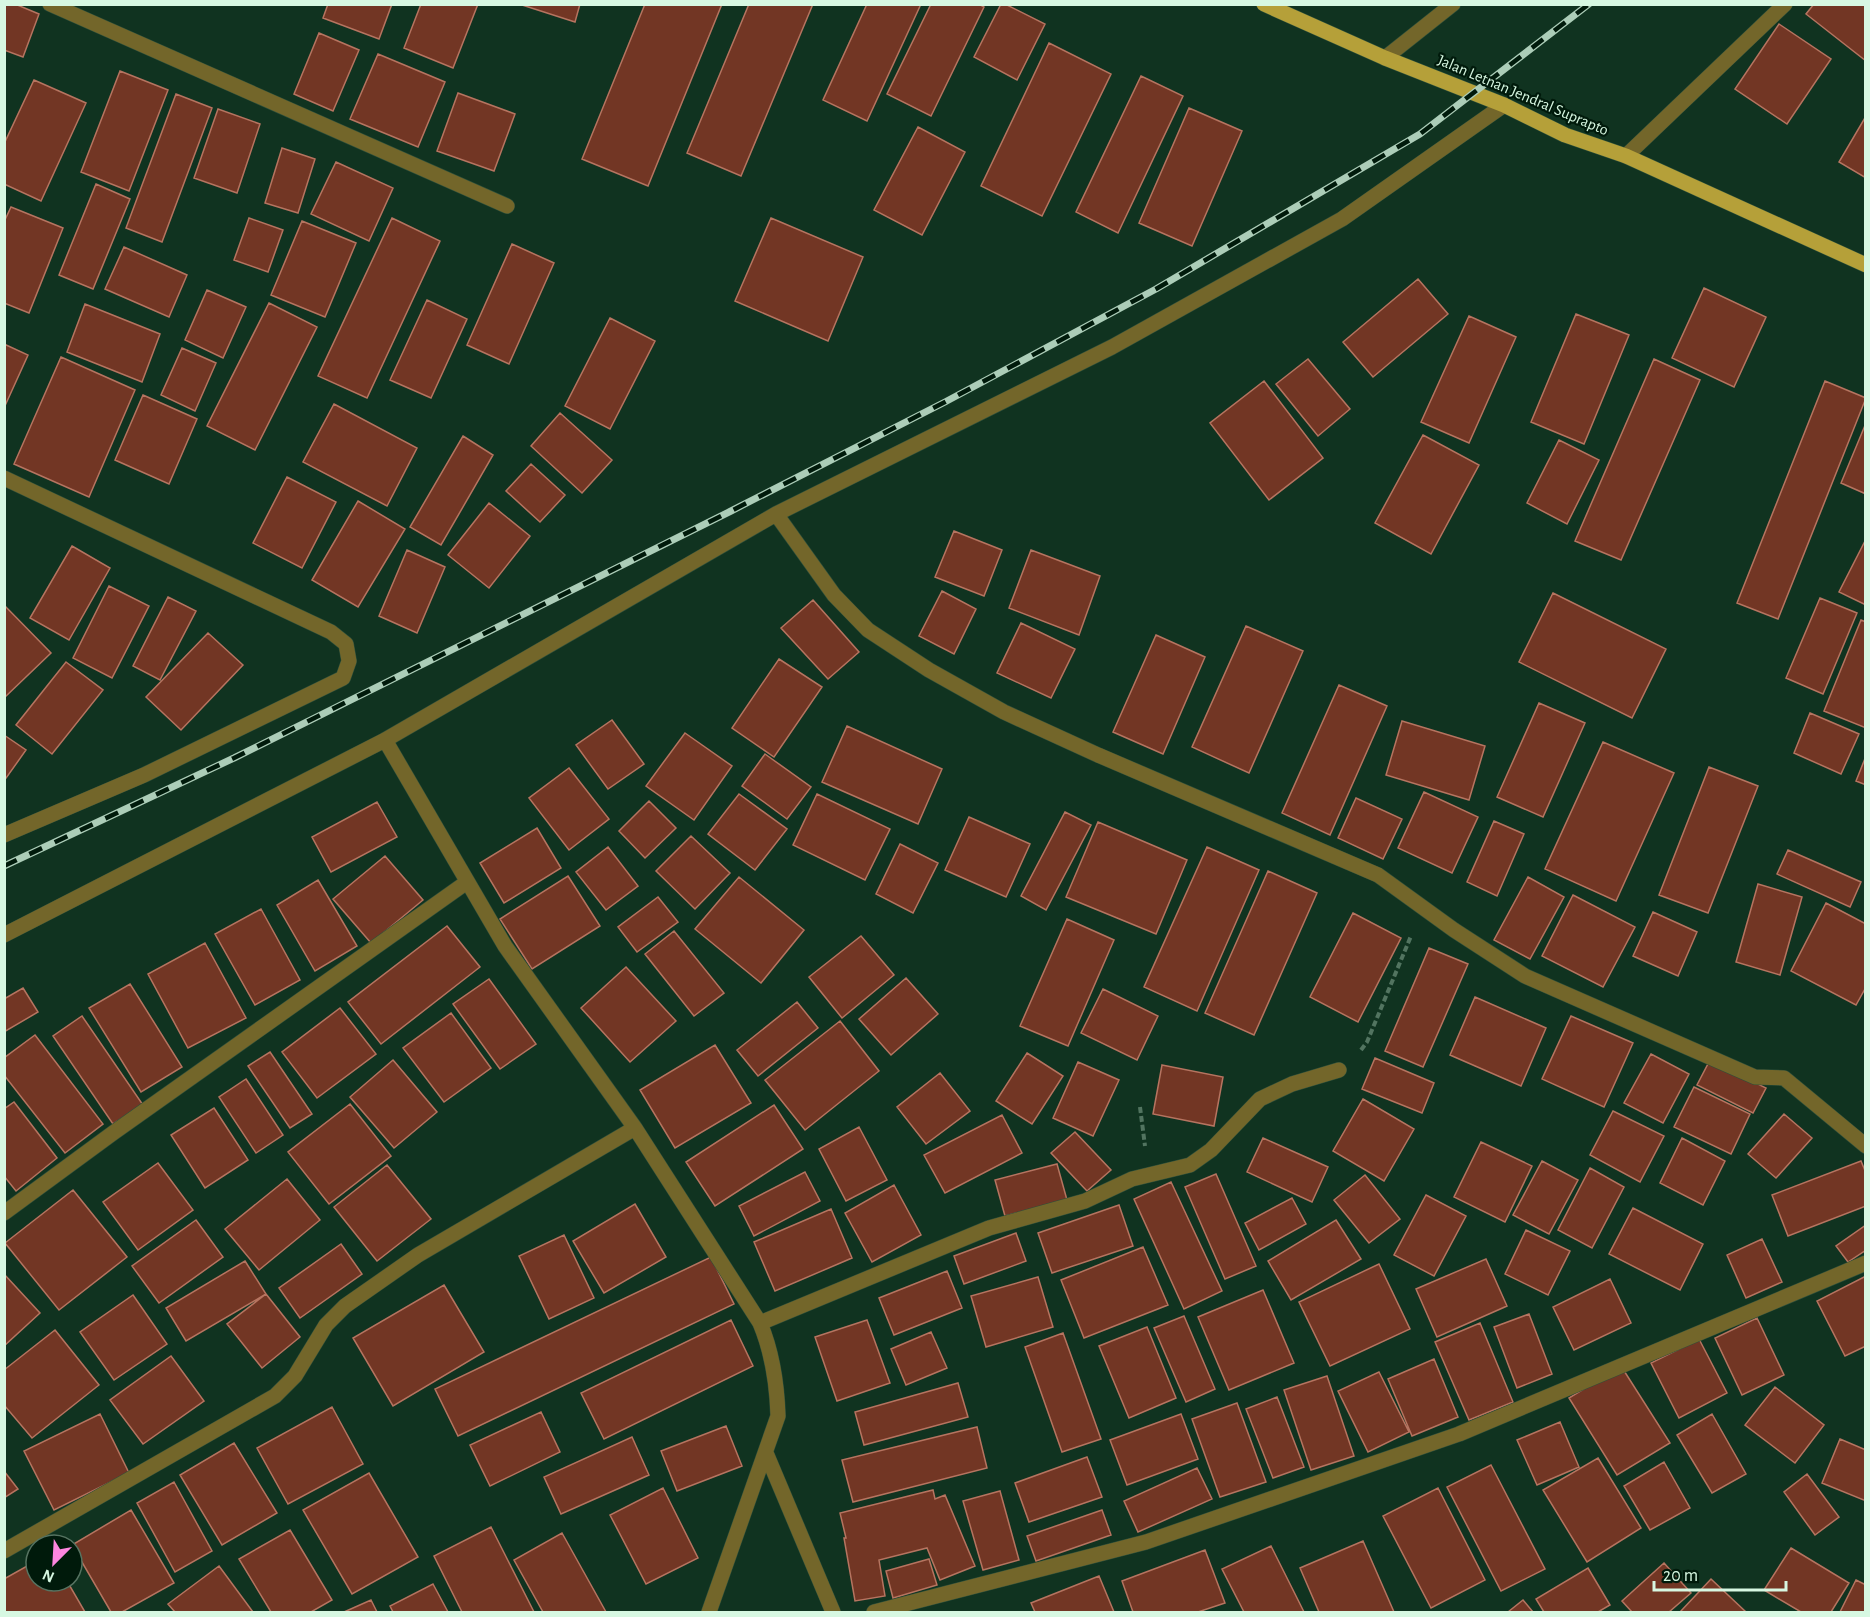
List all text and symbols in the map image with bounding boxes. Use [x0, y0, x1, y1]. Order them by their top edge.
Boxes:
street label: Jalan Letnan Jendral Suprapto [1435, 52, 1611, 138]
north arrow [24, 1533, 84, 1593]
scale bar [1654, 1554, 1786, 1592]
text: N [40, 1566, 57, 1585]
text: 20 m [1663, 1567, 1698, 1585]

